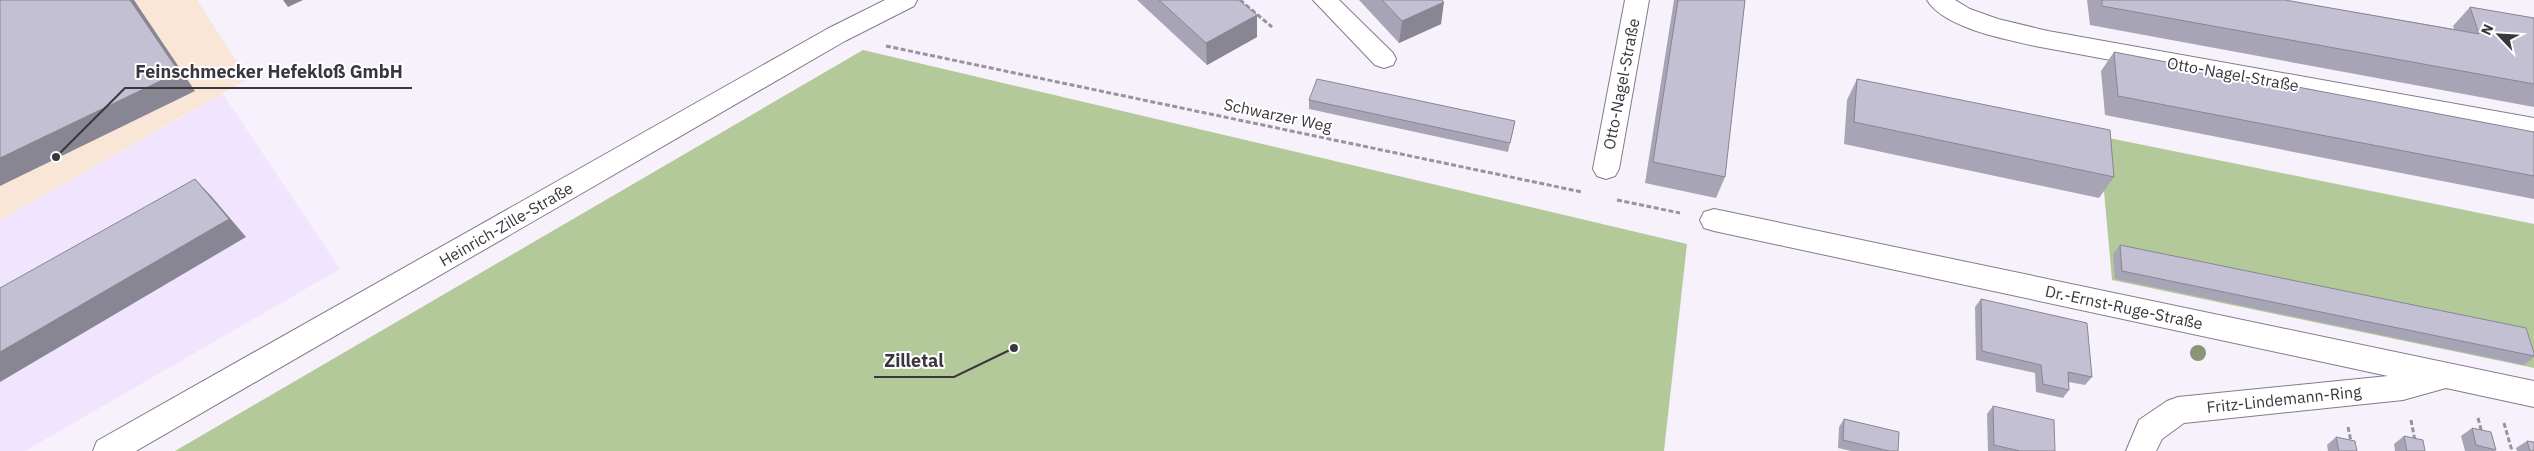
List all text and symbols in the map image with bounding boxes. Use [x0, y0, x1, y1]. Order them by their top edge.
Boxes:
north arrow [2474, 10, 2524, 60]
street label: Otto-Nagel-Straße [1598, 16, 1644, 151]
text: N [2477, 21, 2498, 38]
street label: Otto-Nagel-Straße [2166, 53, 2301, 95]
callout: Feinschmecker Hefekloß GmbH [125, 55, 412, 88]
text: Feinschmecker Hefekloß GmbH [135, 60, 403, 83]
street label: Schwarzer Weg [1222, 94, 1334, 136]
street label: Heinrich-Zille-Straße [436, 177, 577, 270]
street label: Dr.-Ernst-Ruge-Straße [2043, 281, 2205, 334]
callout: Zilletal [874, 344, 954, 377]
text: Zilletal [884, 349, 944, 372]
street label: Fritz-Lindemann-Ring [2206, 381, 2363, 417]

